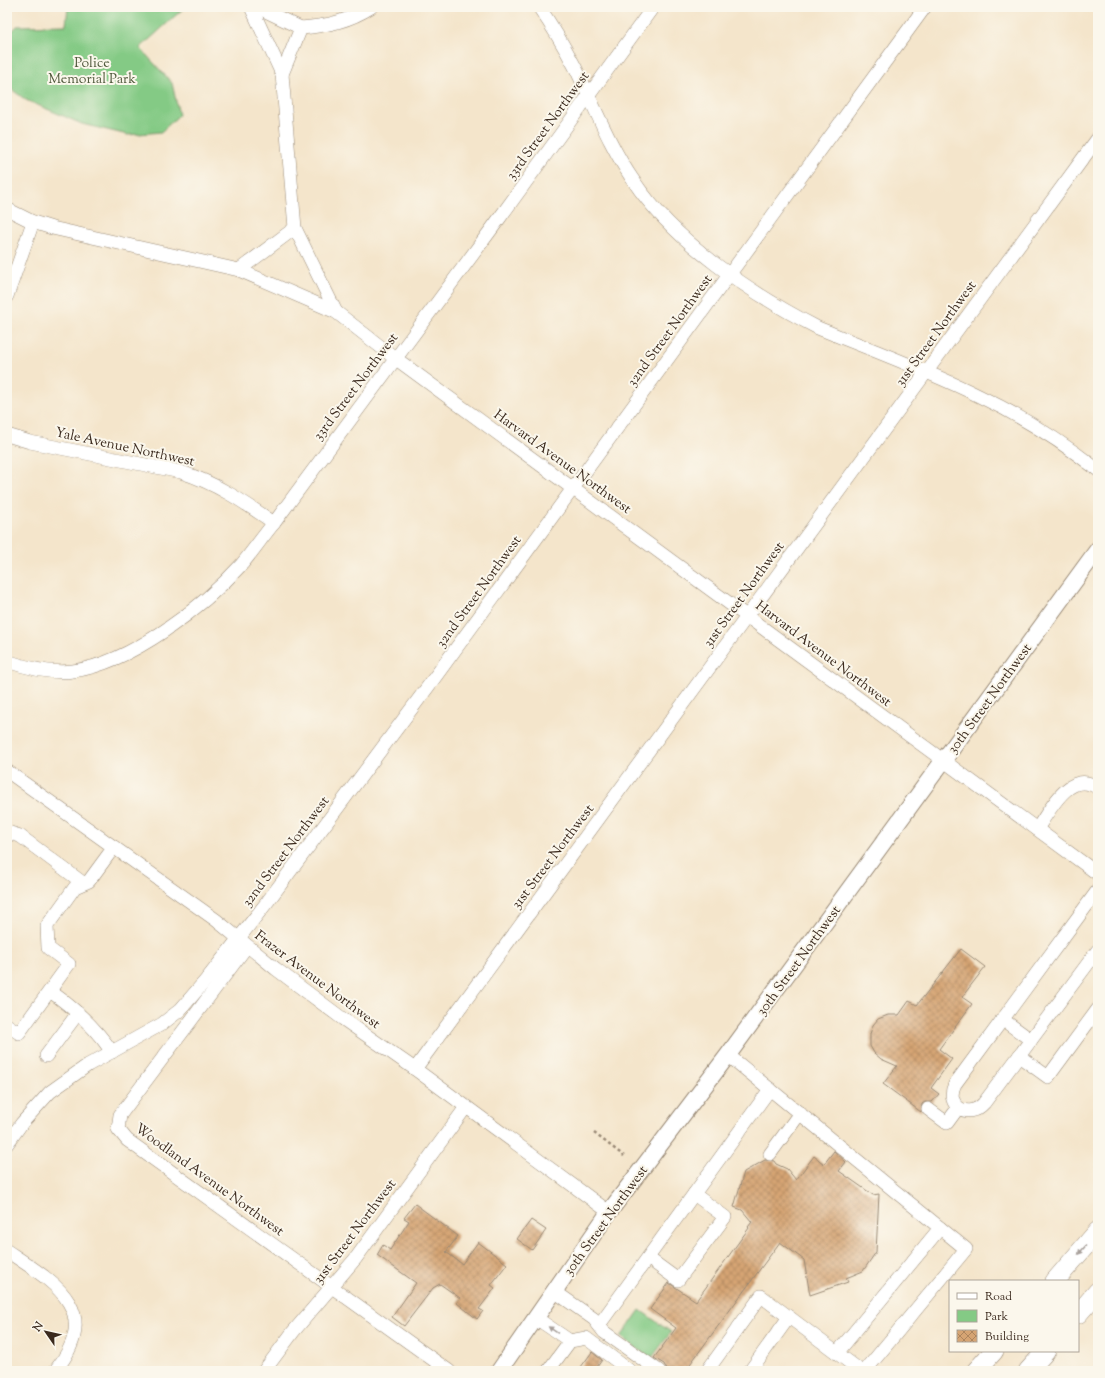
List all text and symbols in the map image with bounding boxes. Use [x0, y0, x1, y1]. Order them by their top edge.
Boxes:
park label: Police Memorial Park [48, 54, 136, 90]
street label: 33rd Street Northwest [502, 68, 595, 185]
street label: 32nd Street Northwest [623, 271, 718, 391]
street label: 31st Street Northwest [891, 277, 982, 391]
street label: 33rd Street Northwest [309, 329, 404, 445]
street label: Harvard Avenue Northwest [489, 406, 635, 520]
street label: Yale Avenue Northwest [53, 423, 196, 473]
street label: 32nd Street Northwest [432, 532, 527, 652]
street label: 31st Street Northwest [699, 538, 790, 652]
street label: Harvard Avenue Northwest [751, 597, 895, 713]
street label: 30th Street Northwest [944, 640, 1038, 758]
street label: 32nd Street Northwest [238, 793, 335, 912]
street label: 31st Street Northwest [508, 801, 600, 914]
street label: 30th Street Northwest [753, 902, 847, 1020]
street label: Frazer Avenue Northwest [250, 927, 384, 1035]
street label: Woodland Avenue Northwest [130, 1120, 288, 1242]
street label: 30th Street Northwest [560, 1162, 654, 1280]
street label: 31st Street Northwest [310, 1176, 402, 1289]
one-way arrow [1077, 1245, 1087, 1255]
legend [949, 1280, 1079, 1352]
text: Road [985, 1288, 1012, 1306]
text: Park [985, 1308, 1008, 1326]
north arrow [26, 1312, 66, 1352]
text: N [29, 1319, 48, 1336]
one-way arrow [548, 1326, 558, 1334]
text: Building [985, 1328, 1029, 1346]

